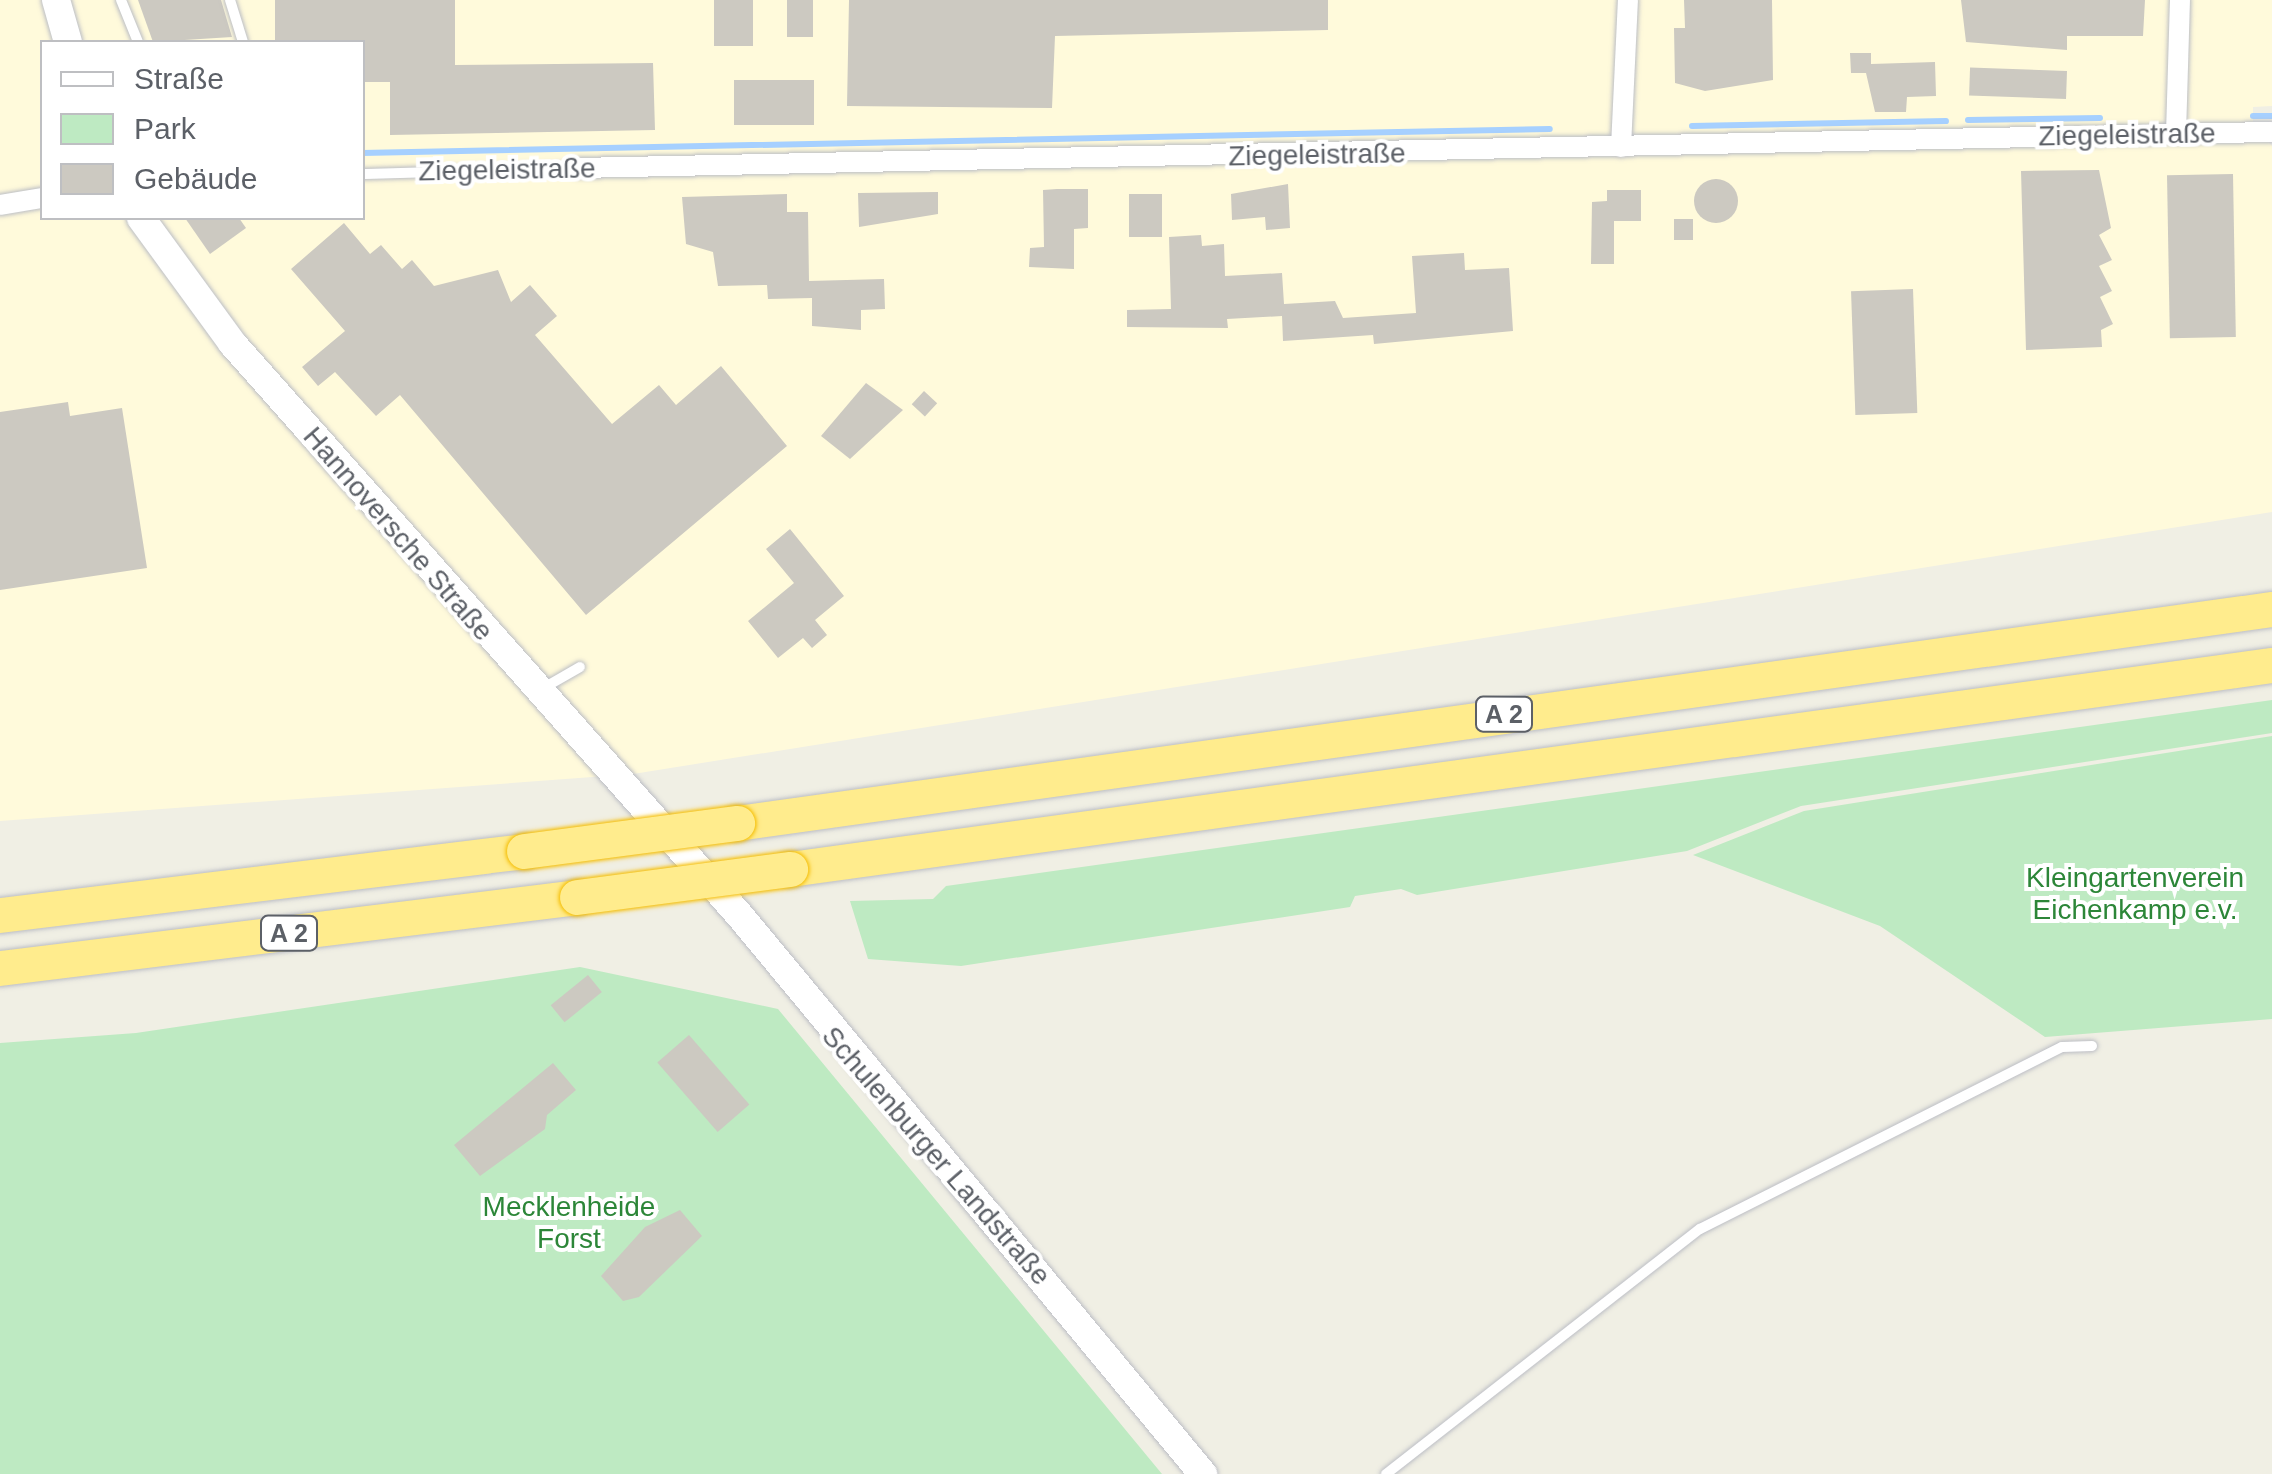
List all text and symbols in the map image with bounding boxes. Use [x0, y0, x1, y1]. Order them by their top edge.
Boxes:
legend [40, 40, 365, 220]
text: Straße [134, 62, 224, 95]
text: Park [134, 112, 196, 145]
street label: Ziegeleistraße [2038, 117, 2216, 153]
street label: Ziegeleistraße [1228, 137, 1406, 173]
street label: Ziegeleistraße [418, 152, 596, 188]
text: Gebäude [134, 162, 257, 195]
street label: Hannoversche Straße [296, 420, 500, 648]
road number: A 2 [1474, 694, 1534, 734]
park label: Kleingartenverein Eichenkamp e.v. [2026, 861, 2244, 927]
road number: A 2 [259, 913, 319, 953]
street label: Schulenburger Landstraße [815, 1020, 1057, 1292]
park label: Mecklenheide Forst [483, 1190, 655, 1256]

